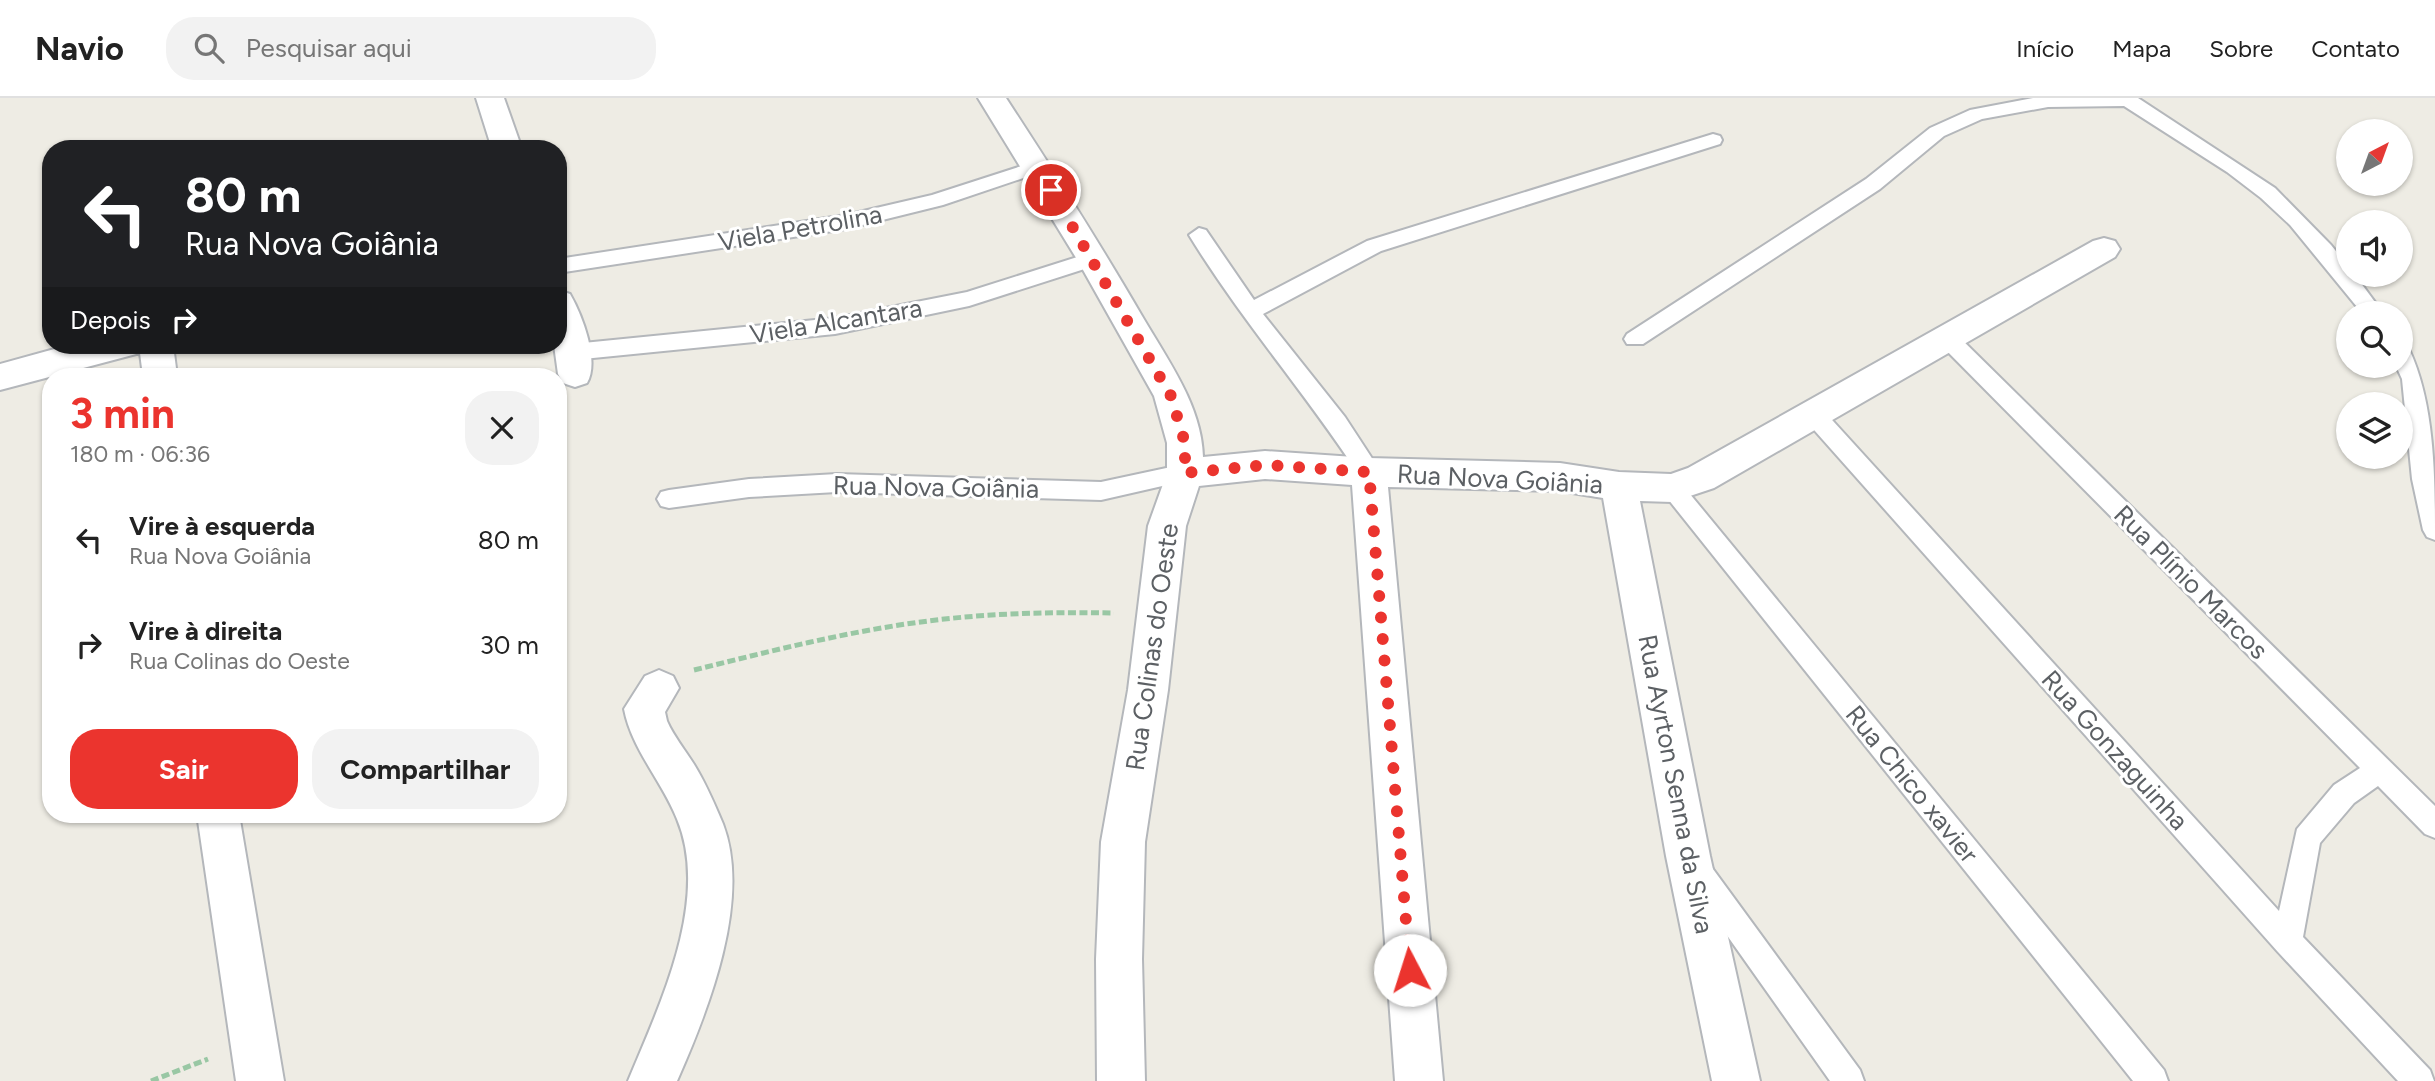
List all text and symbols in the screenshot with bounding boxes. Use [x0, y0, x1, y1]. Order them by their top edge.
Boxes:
search box [166, 17, 656, 80]
text: Navio [35, 29, 124, 68]
icon: search [190, 29, 228, 67]
text: Pesquisar aqui [246, 32, 412, 64]
text: Início [2016, 34, 2074, 63]
text: Mapa [2112, 34, 2171, 63]
text: Sobre [2209, 34, 2273, 63]
text: Contato [2311, 34, 2400, 63]
north arrow [2336, 119, 2413, 196]
map controls [2336, 119, 2413, 469]
pin [1021, 160, 1081, 220]
text: 80 m [185, 165, 301, 224]
icon: left [70, 168, 161, 259]
icon: arrive [1032, 171, 1070, 209]
street label: Viela Petrolina [716, 198, 884, 258]
button: sound [2336, 210, 2413, 287]
text: Rua Nova Goiânia [185, 225, 439, 263]
street label: Viela Alcantara [748, 292, 924, 350]
icon: right [165, 301, 203, 339]
button: search [2336, 301, 2413, 378]
text: Depois [70, 304, 151, 336]
text: 3 min [70, 388, 175, 439]
button: close [465, 391, 539, 465]
button: layers [2336, 392, 2413, 469]
text: 180 m · 06:36 [70, 440, 210, 468]
street label: Rua Nova Goiânia [1396, 458, 1604, 500]
street label: Rua Nova Goiânia [833, 469, 1039, 505]
street label: Rua Plínio Marcos [2107, 498, 2275, 666]
text: Vire à esquerda [129, 510, 315, 542]
icon: left [70, 521, 108, 559]
street label: Rua Colinas do Oeste [1119, 521, 1185, 773]
text: 80 m [478, 524, 539, 556]
text: Rua Nova Goiânia [129, 542, 311, 570]
text: Vire à direita [129, 615, 282, 647]
icon: right [70, 626, 108, 664]
text: 30 m [480, 629, 539, 661]
street label: Rua Ayrton Senna da Silva [1631, 632, 1721, 936]
text: Rua Colinas do Oeste [129, 647, 350, 675]
street label: Rua Gonzaguinha [2035, 664, 2195, 836]
street label: Rua Chico xavier [1839, 699, 1985, 869]
button: Sair [70, 729, 298, 809]
button: Compartilhar [312, 729, 539, 809]
position arrow [1373, 933, 1447, 1007]

